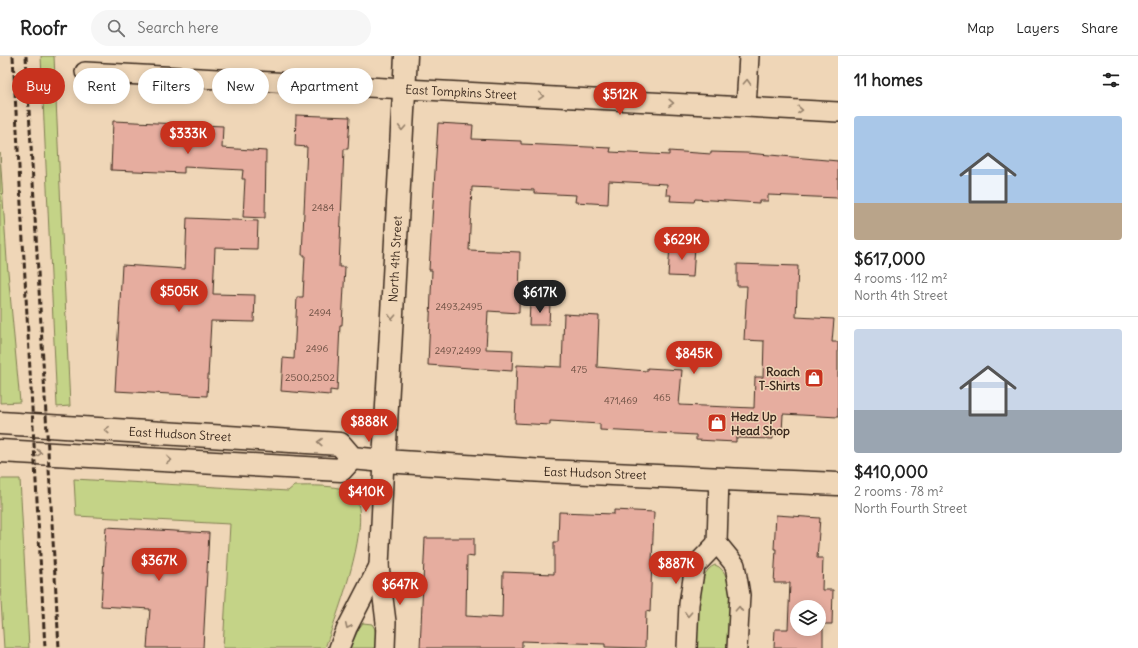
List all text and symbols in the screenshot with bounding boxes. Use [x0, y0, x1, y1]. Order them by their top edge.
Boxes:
search box [91, 10, 371, 46]
text: Roofr [20, 16, 67, 40]
icon: search [105, 17, 127, 39]
text: Search here [137, 18, 218, 37]
text: Map [967, 19, 994, 37]
text: Layers [1016, 19, 1059, 37]
text: Share [1081, 19, 1118, 37]
chip: Buy [12, 68, 65, 104]
chip: Rent [73, 68, 130, 104]
chip: Filters [138, 68, 204, 104]
chip: New [212, 68, 269, 104]
chip: Apartment [277, 68, 373, 104]
text: 11 homes [854, 69, 923, 91]
icon: filters [1100, 69, 1122, 91]
one-way arrow [743, 79, 752, 85]
street label: East Tompkins Street [405, 82, 517, 102]
pin: $512K [592, 82, 648, 116]
text: $512K [603, 86, 638, 103]
one-way arrow [538, 92, 544, 101]
one-way arrow [668, 99, 674, 108]
one-way arrow [797, 106, 803, 115]
pin: $333K [160, 121, 216, 155]
text: $333K [169, 125, 207, 142]
one-way arrow [398, 125, 406, 131]
icon: home [952, 142, 1024, 214]
house number: 2484 [312, 201, 335, 214]
street label: North 4th Street [385, 215, 405, 303]
pin: $629K [654, 227, 710, 261]
text: $629K [663, 231, 701, 248]
text: $617,000 [854, 248, 925, 270]
text: 4 rooms · 112 m² [854, 270, 948, 287]
pin: $505K [151, 279, 207, 313]
pin: $617K [512, 280, 568, 314]
text: $505K [160, 283, 198, 300]
text: $617K [523, 284, 557, 301]
text: North 4th Street [854, 287, 948, 304]
house number: 2493,2495 [435, 300, 483, 313]
house number: 2494 [309, 306, 332, 319]
one-way arrow [388, 314, 397, 320]
pin: $845K [666, 341, 722, 375]
house number: 2496 [306, 342, 329, 355]
house number: 2497,2499 [435, 344, 481, 357]
text: $845K [675, 345, 713, 362]
icon: home [952, 355, 1024, 427]
house number: 475 [571, 363, 587, 376]
place label: Roach T-Shirts [759, 364, 801, 393]
shop icon: Roach T-Shirts [803, 367, 825, 389]
house number: 2500,2502 [285, 371, 335, 384]
house number: 465 [653, 391, 671, 404]
house number: 471,469 [604, 394, 638, 407]
pin: $888K [341, 409, 397, 443]
place label: Hedz Up Head Shop [731, 409, 790, 439]
shop icon: Hedz Up Head Shop [706, 412, 728, 434]
text: $888K [350, 413, 388, 430]
street label: East Hudson Street [128, 424, 232, 444]
one-way arrow [104, 425, 110, 434]
one-way arrow [317, 438, 323, 447]
one-way arrow [36, 449, 42, 457]
one-way arrow [166, 456, 172, 465]
text: $410,000 [854, 461, 928, 483]
street label: East Hudson Street [543, 464, 647, 482]
pin: $410K [338, 479, 394, 513]
text: $410K [348, 483, 384, 500]
text: 2 rooms · 78 m² [854, 483, 944, 500]
text: North Fourth Street [854, 500, 967, 517]
pin: $367K [131, 548, 187, 582]
pin: $887K [648, 551, 704, 585]
text: $367K [141, 552, 177, 569]
text: $887K [658, 555, 694, 572]
pin: $647K [372, 572, 428, 606]
text: $647K [382, 576, 418, 593]
map controls [790, 600, 826, 636]
button: layers [790, 600, 826, 636]
one-way arrow [735, 606, 744, 612]
one-way arrow [684, 611, 693, 617]
one-way arrow [345, 621, 353, 629]

